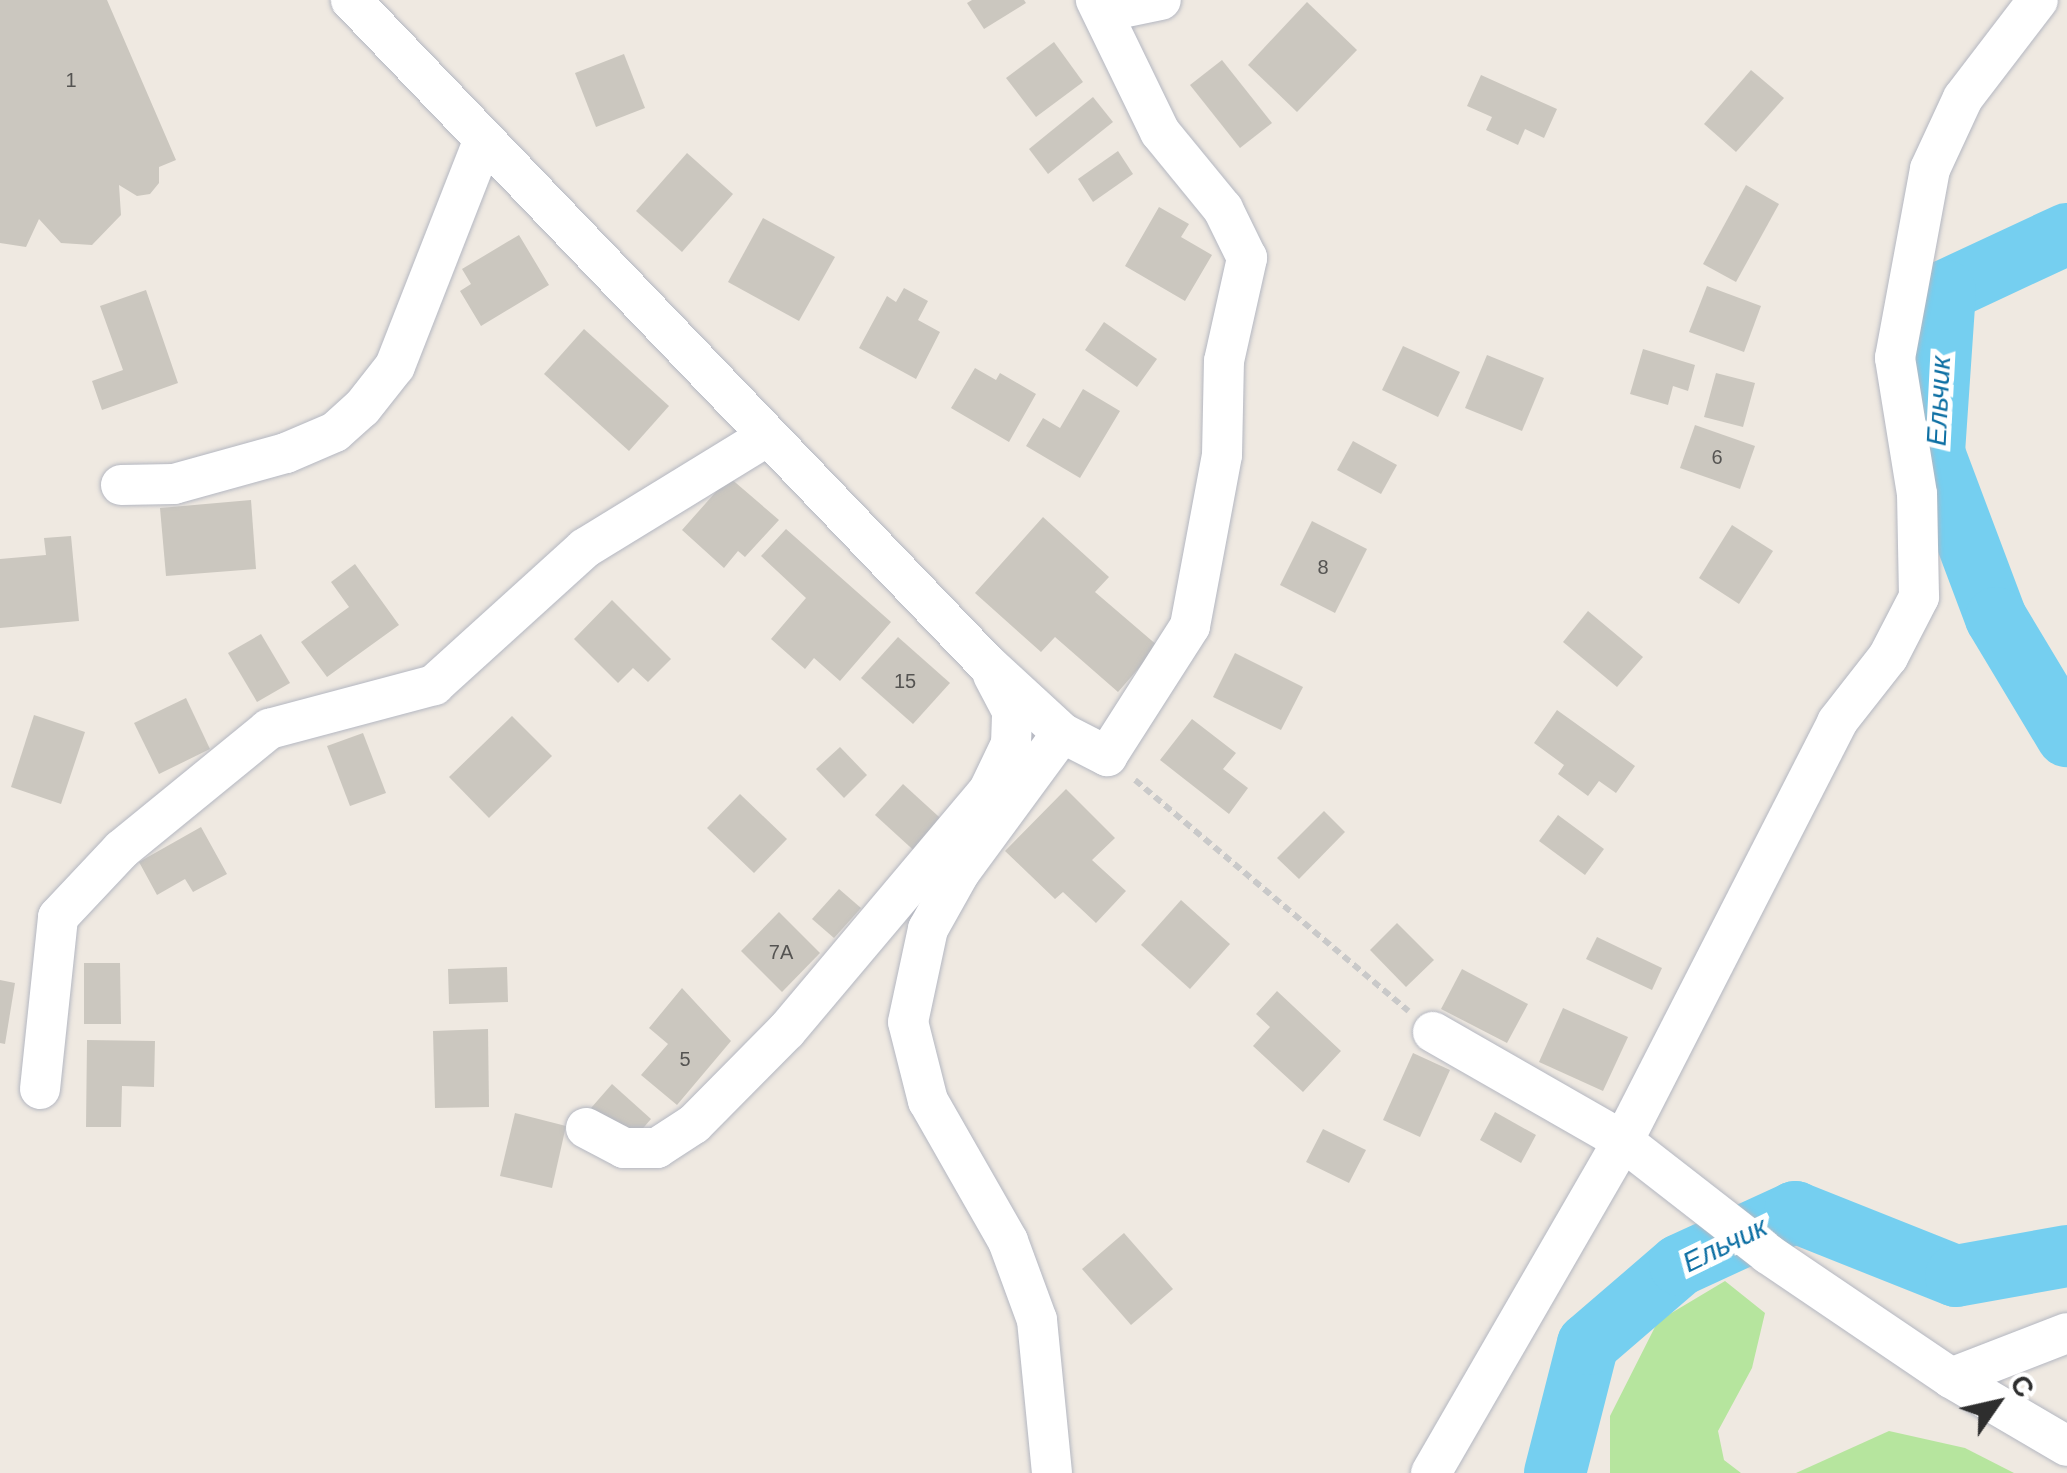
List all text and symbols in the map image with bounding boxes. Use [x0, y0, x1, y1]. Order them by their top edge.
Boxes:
house number: 1 [65, 68, 77, 92]
water label: Ельчик [1920, 355, 1958, 447]
house number: 6 [1711, 445, 1723, 469]
house number: 8 [1317, 555, 1329, 579]
house number: 15 [894, 669, 916, 693]
house number: 7А [769, 940, 793, 964]
house number: 5 [679, 1047, 691, 1071]
water label: Ельчик [1677, 1210, 1773, 1280]
north arrow [1947, 1353, 2047, 1453]
text: С [2004, 1369, 2041, 1403]

